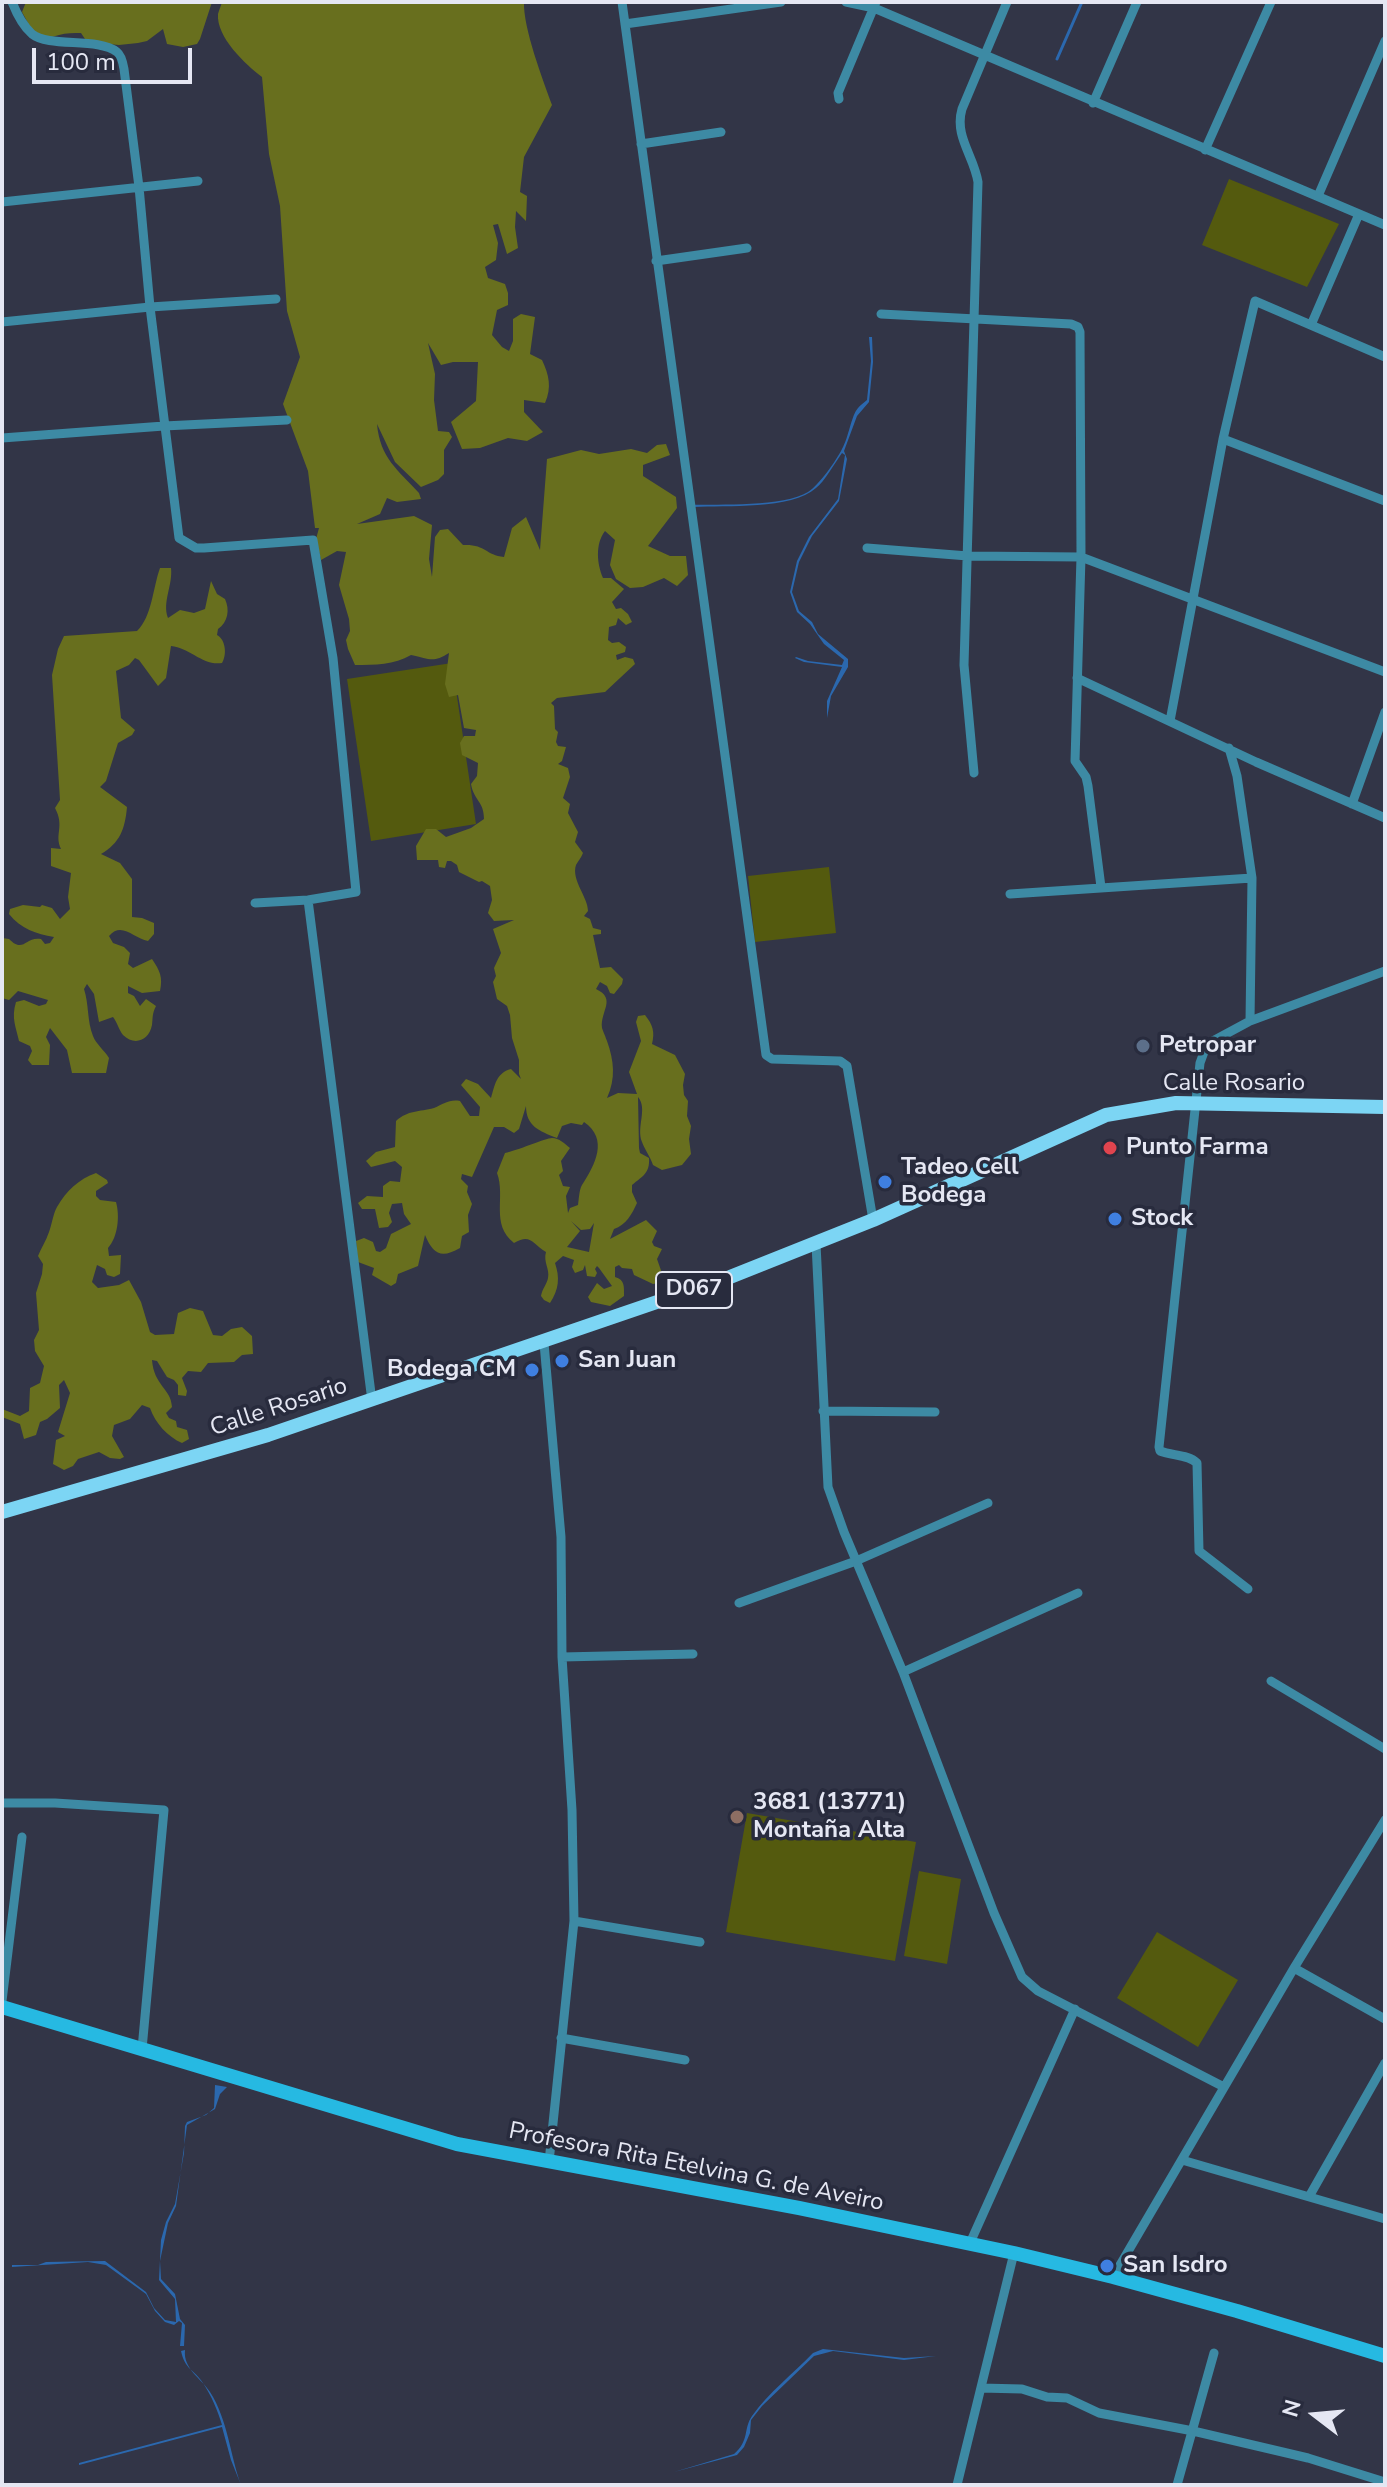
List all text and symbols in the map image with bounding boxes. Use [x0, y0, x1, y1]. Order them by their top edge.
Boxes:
scale bar [36, 32, 196, 82]
text: 100 m [46, 46, 116, 78]
place label: Petropar [1159, 1032, 1256, 1060]
marker: Petropar [1134, 1037, 1152, 1055]
street label: Calle Rosario [1163, 1070, 1305, 1098]
place label: Punto Farma [1126, 1134, 1269, 1162]
marker: Punto Farma [1101, 1139, 1119, 1157]
place label: Tadeo Cell Bodega [901, 1154, 1019, 1210]
marker: Tadeo Cell Bodega [876, 1173, 894, 1191]
place label: Stock [1131, 1205, 1193, 1233]
marker: Stock [1106, 1210, 1124, 1228]
road number: D067 [656, 1272, 732, 1308]
place label: San Juan [578, 1347, 676, 1375]
marker: San Juan [553, 1352, 571, 1370]
place label: Bodega CM [387, 1356, 516, 1384]
marker: Bodega CM [523, 1361, 541, 1379]
street label: Calle Rosario [207, 1372, 351, 1444]
place label: 3681 (13771) Montaña Alta [753, 1789, 906, 1845]
marker: 3681 (13771) Montaña Alta [728, 1808, 746, 1826]
street label: Profesora Rita Etelvina G. de Aveiro [506, 2117, 886, 2219]
place label: San Isdro [1123, 2252, 1228, 2280]
marker: San Isdro [1098, 2257, 1116, 2275]
north arrow [1275, 2375, 1355, 2455]
text: N [1275, 2396, 1309, 2420]

